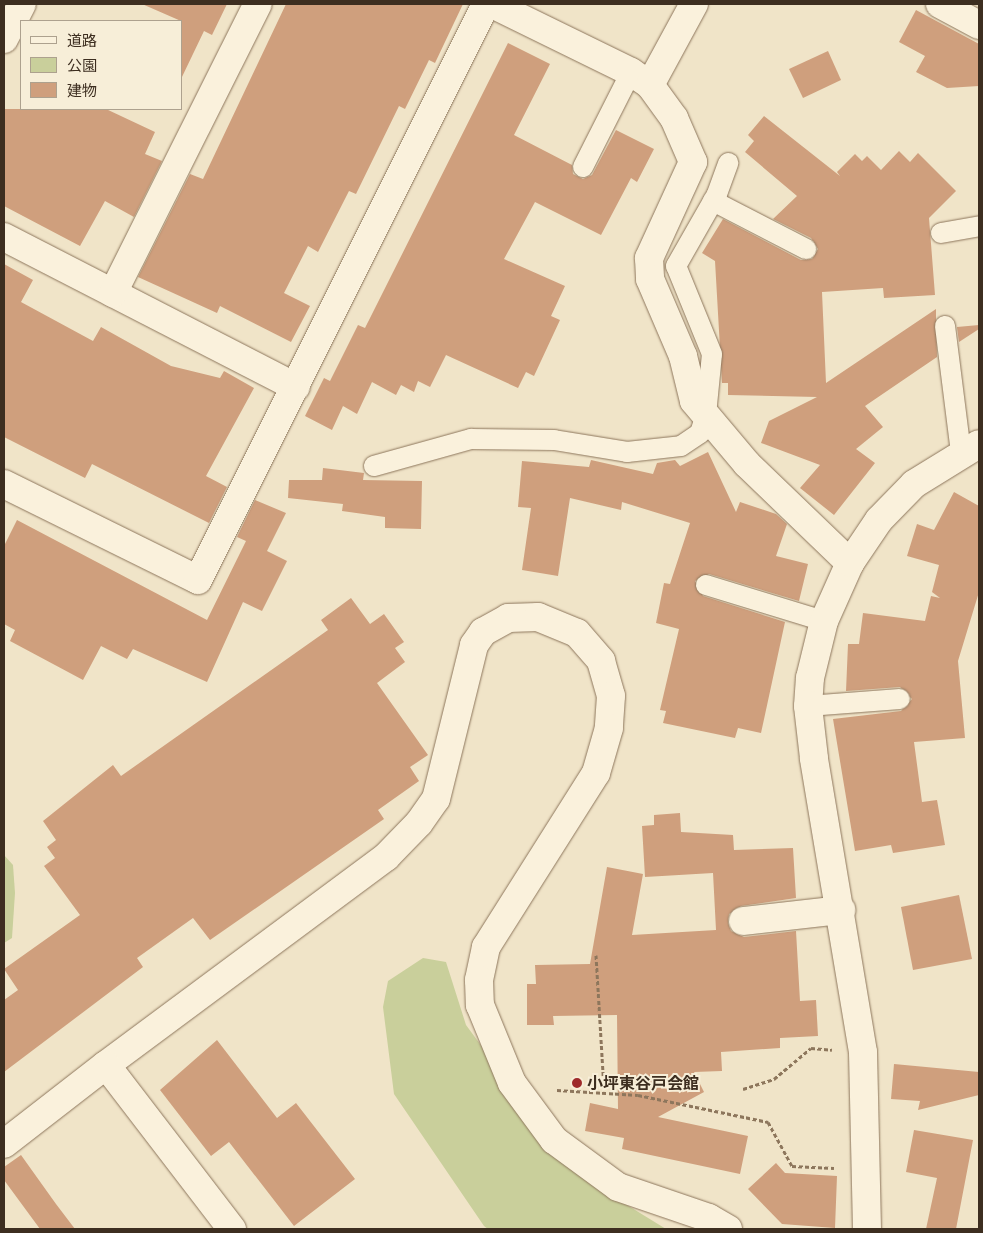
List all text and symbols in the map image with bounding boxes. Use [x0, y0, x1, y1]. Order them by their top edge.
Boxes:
legend [20, 20, 182, 110]
text: 道路 [67, 30, 97, 51]
text: 公園 [67, 55, 97, 76]
text: 建物 [67, 80, 97, 101]
place label: 小坪東谷戸会館 [587, 1073, 699, 1093]
marker: 小坪東谷戸会館 [571, 1077, 583, 1089]

